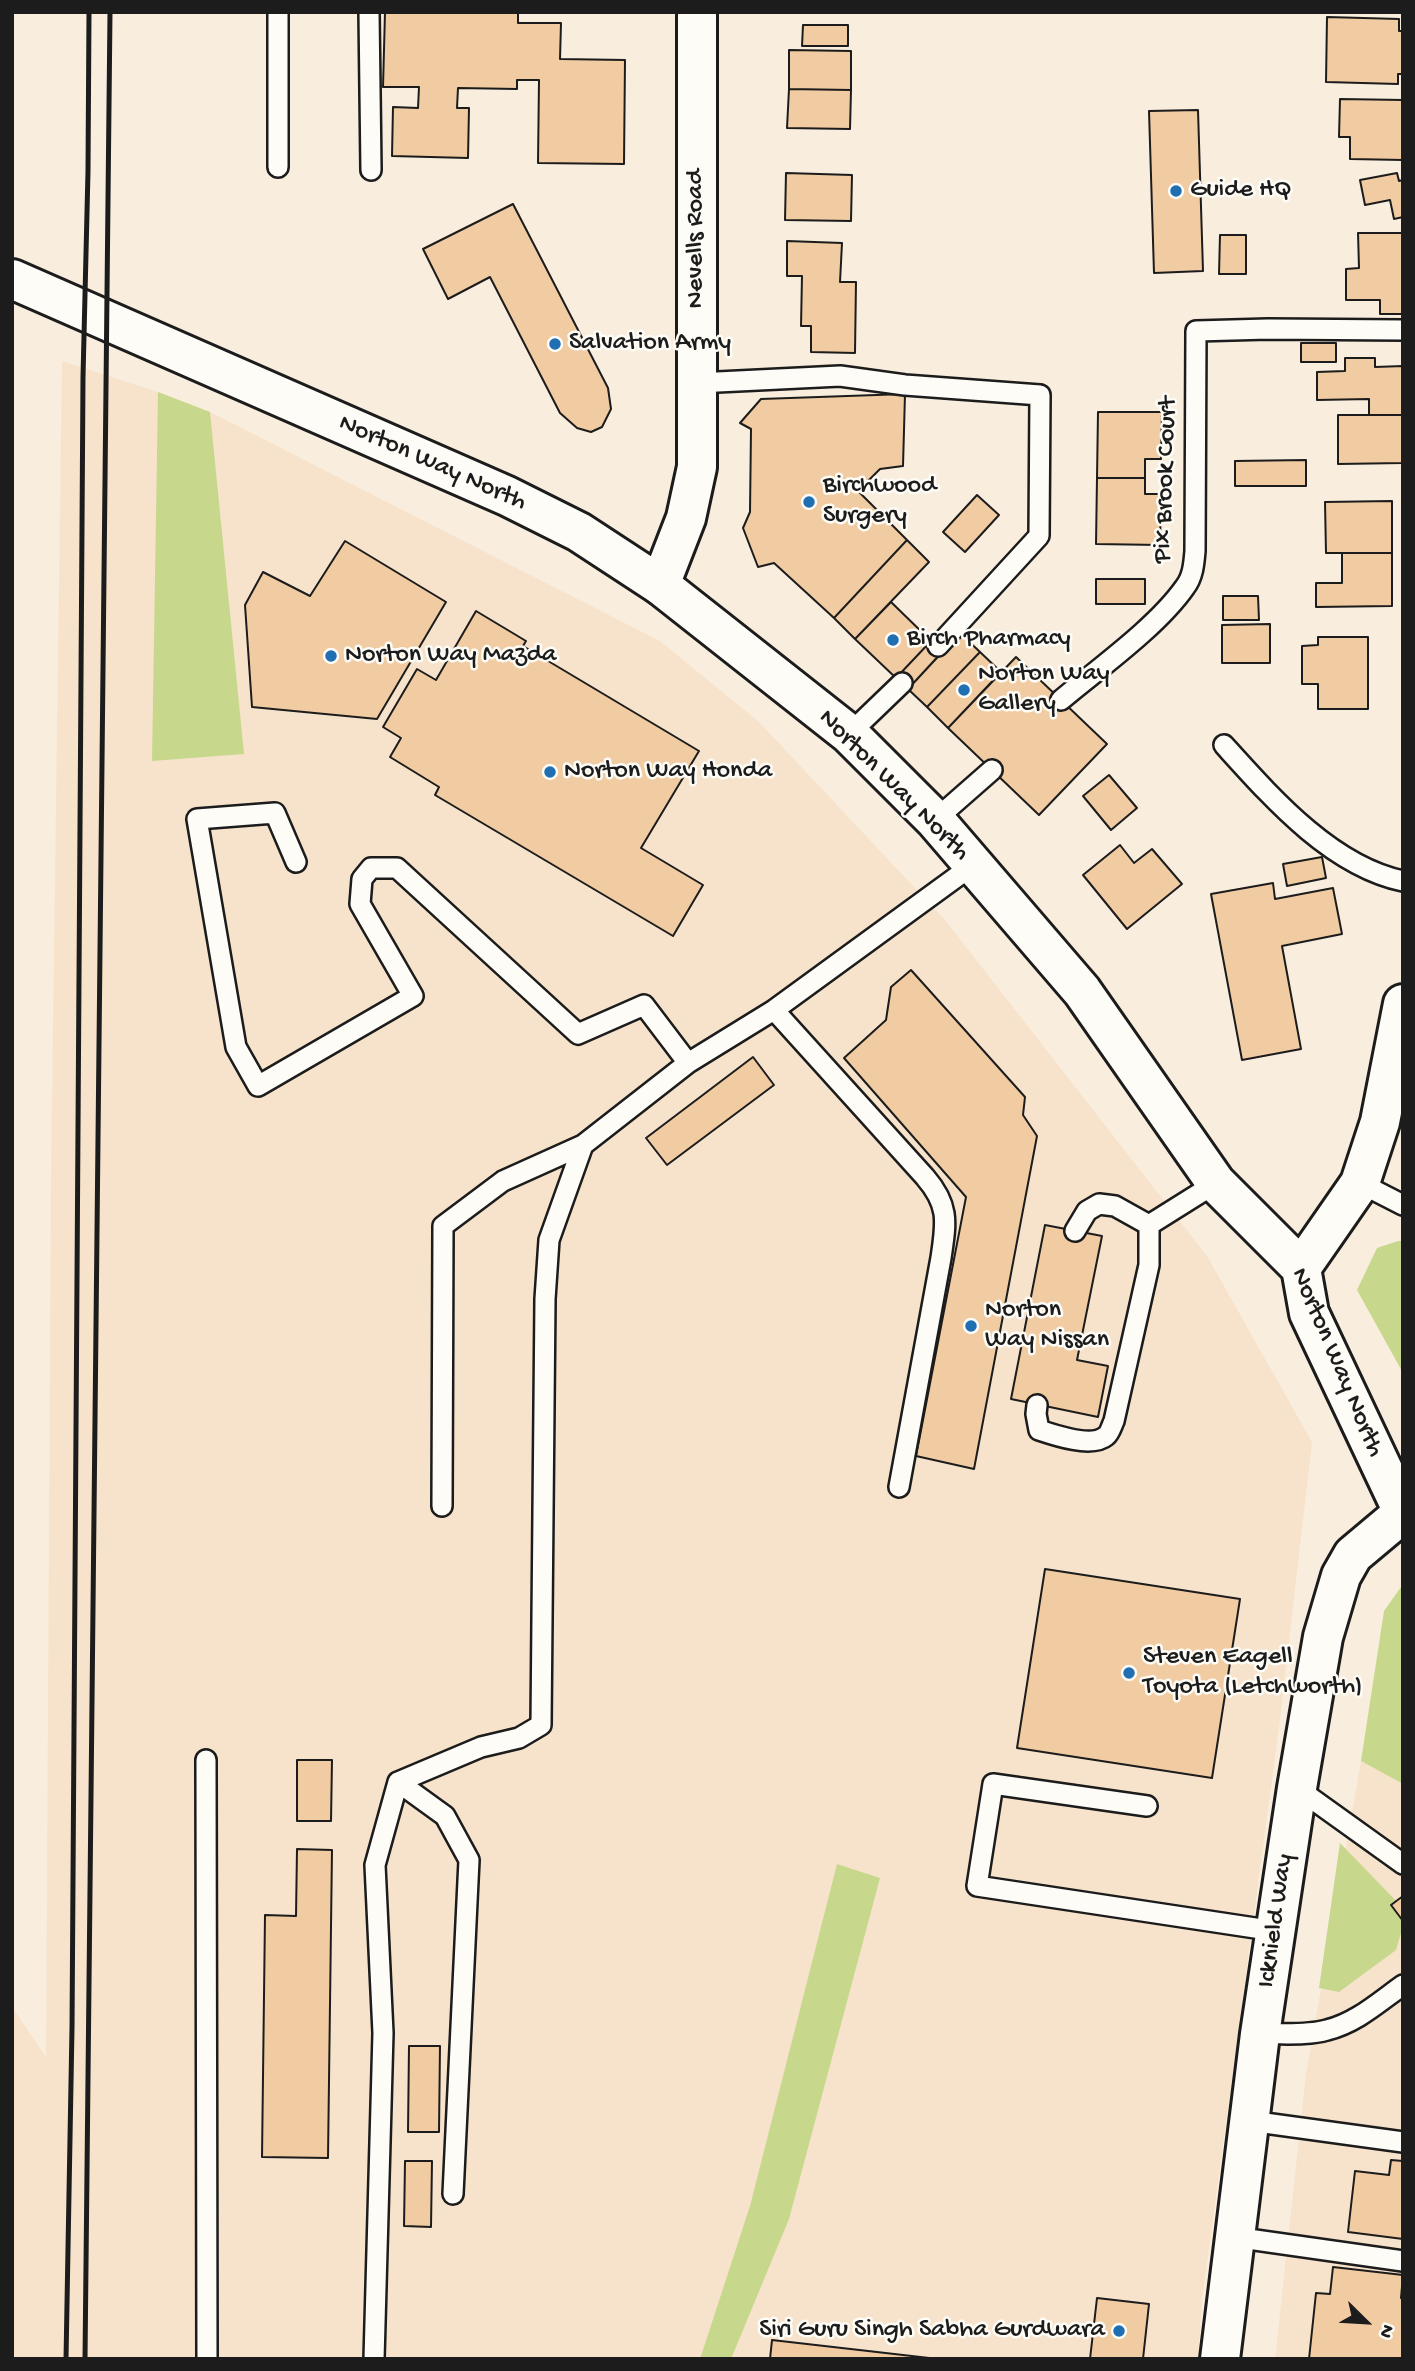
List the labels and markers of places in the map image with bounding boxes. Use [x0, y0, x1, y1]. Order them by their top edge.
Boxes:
place label: Guide HQ [1190, 175, 1291, 207]
marker: Guide HQ [1168, 183, 1184, 199]
place label: Salvation Army [569, 328, 731, 360]
marker: Salvation Army [547, 336, 563, 352]
place label: Birchwood Surgery [823, 471, 936, 532]
marker: Birchwood Surgery [801, 494, 817, 510]
place label: Birch Pharmacy [907, 624, 1071, 656]
marker: Birch Pharmacy [885, 632, 901, 648]
place label: Norton Way Mazda [345, 640, 556, 672]
marker: Norton Way Mazda [323, 648, 339, 664]
place label: Norton Way Gallery [978, 659, 1110, 720]
marker: Norton Way Gallery [956, 682, 972, 698]
place label: Norton Way Honda [564, 756, 772, 788]
marker: Norton Way Honda [542, 764, 558, 780]
place label: Norton Way Nissan [985, 1295, 1109, 1356]
marker: Norton Way Nissan [963, 1318, 979, 1334]
place label: Steven Eagell Toyota (Letchworth) [1143, 1642, 1363, 1704]
marker: Steven Eagell Toyota (Letchworth) [1121, 1665, 1137, 1681]
place label: Siri Guru Singh Sabha Gurdwara [759, 2315, 1105, 2347]
marker: Siri Guru Singh Sabha Gurdwara [1111, 2323, 1127, 2339]

